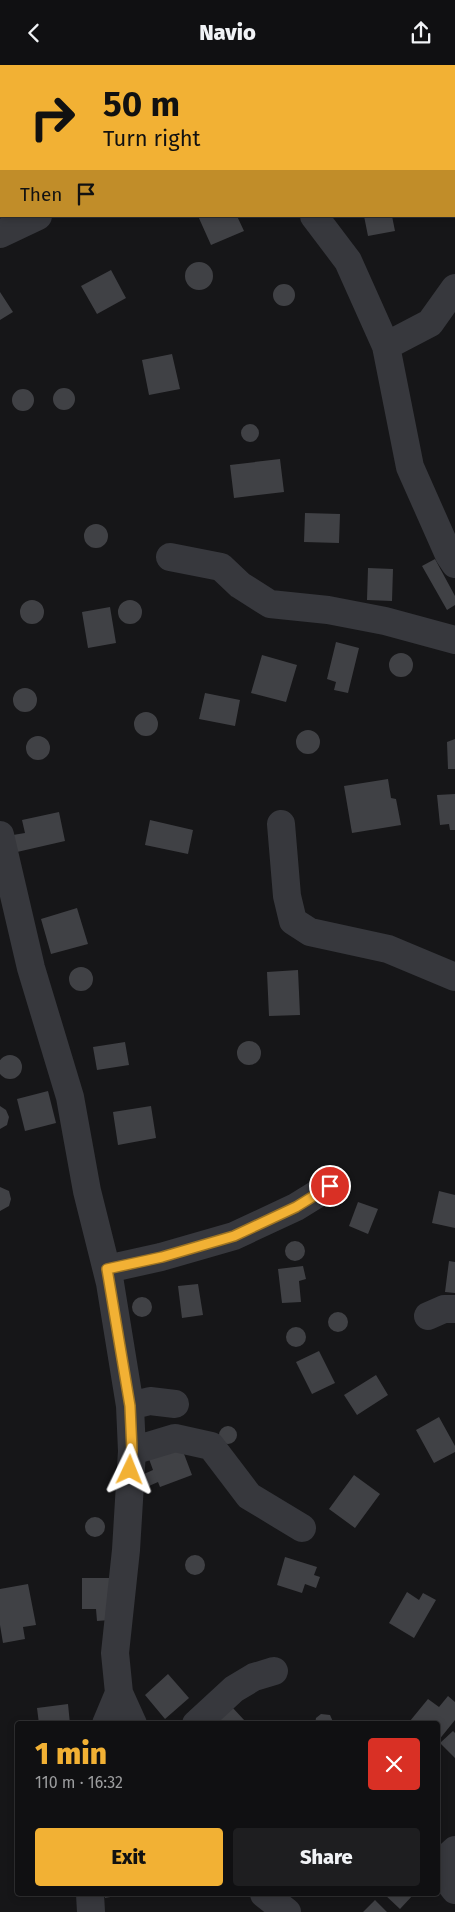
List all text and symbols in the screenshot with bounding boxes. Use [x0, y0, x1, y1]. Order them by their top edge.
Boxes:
icon: back [20, 19, 48, 47]
text: Navio [199, 19, 256, 46]
icon: share [407, 19, 435, 47]
text: 50 m [103, 83, 180, 125]
icon: right [20, 85, 85, 150]
text: Turn right [103, 125, 200, 152]
icon: arrive [72, 180, 100, 208]
text: Then [20, 183, 62, 206]
pin [309, 1165, 351, 1207]
icon: arrive [316, 1172, 344, 1200]
position arrow [103, 1443, 155, 1495]
text: 1 min [35, 1736, 107, 1772]
button: close [368, 1738, 420, 1790]
text: 110 m · 16:32 [35, 1773, 123, 1792]
button: Exit [35, 1828, 223, 1886]
button: Share [233, 1828, 420, 1886]

